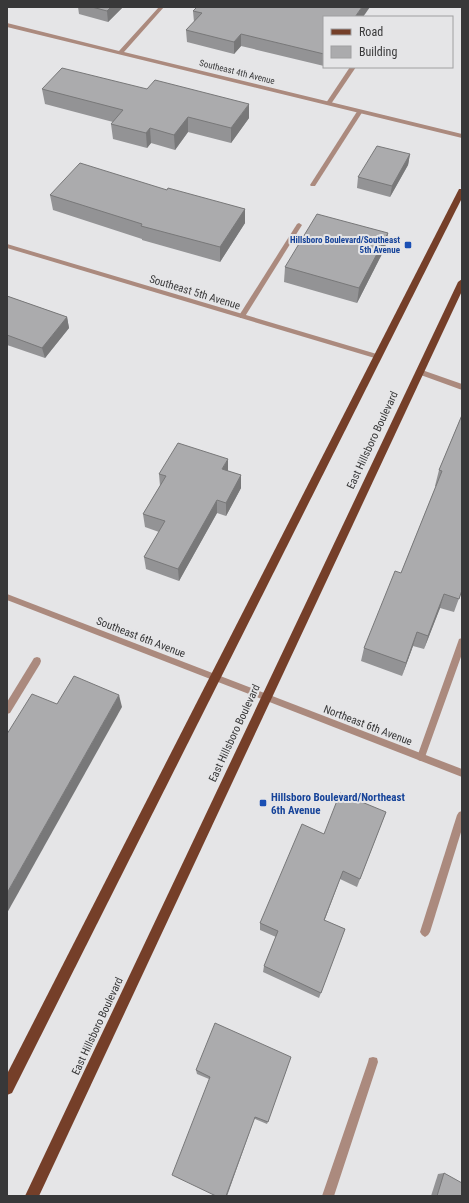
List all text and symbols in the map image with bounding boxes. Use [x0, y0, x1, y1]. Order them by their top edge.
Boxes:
legend [323, 16, 453, 68]
text: Road [359, 25, 383, 39]
text: Building [359, 45, 397, 59]
street label: Southeast 4th Avenue [198, 58, 276, 86]
place label: Hillsboro Boulevard/Southeast 5th Avenue [290, 235, 401, 255]
marker: Hillsboro Boulevard/Southeast 5th Avenue [403, 240, 413, 250]
street label: Southeast 5th Avenue [148, 272, 242, 313]
street label: East Hillsboro Boulevard [344, 389, 401, 491]
street label: Southeast 6th Avenue [94, 614, 187, 660]
street label: East Hillsboro Boulevard [206, 682, 263, 784]
street label: Northeast 6th Avenue [322, 703, 414, 748]
place label: Hillsboro Boulevard/Northeast 6th Avenue [271, 791, 405, 817]
marker: Hillsboro Boulevard/Northeast 6th Avenue [258, 798, 268, 808]
street label: East Hillsboro Boulevard [69, 975, 126, 1077]

